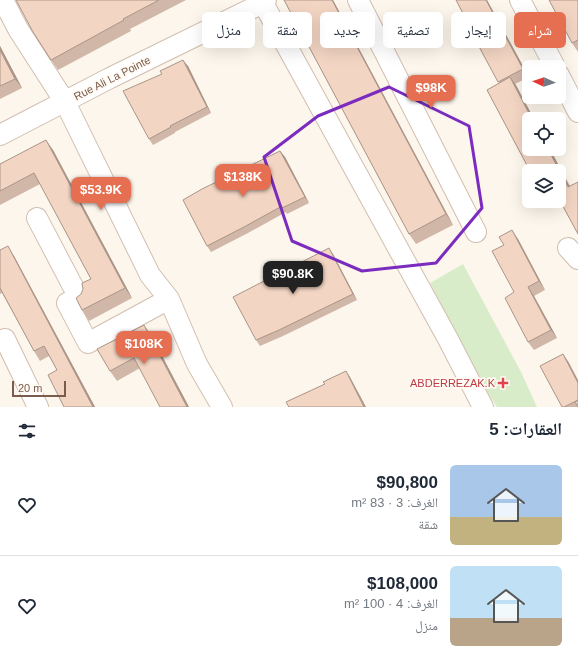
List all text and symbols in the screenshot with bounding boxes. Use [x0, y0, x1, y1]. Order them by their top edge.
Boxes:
chip: منزل [202, 12, 255, 48]
chip: شقة [263, 12, 312, 48]
chip: جديد [320, 12, 375, 48]
chip: تصفية [383, 12, 443, 48]
chip: إيجار [451, 12, 506, 48]
chip: شراء [514, 12, 566, 48]
street label: Rue Ali La Pointe [72, 53, 152, 103]
north arrow [522, 60, 566, 104]
map controls [522, 60, 566, 208]
pin: $98K [407, 75, 455, 109]
text: $98K [415, 80, 447, 95]
button: locate [522, 112, 566, 156]
pin: $138K [215, 164, 271, 198]
button: layers [522, 164, 566, 208]
text: $138K [224, 169, 262, 184]
pin: $53.9K [68, 177, 134, 211]
text: $53.9K [80, 182, 122, 197]
pin: $90.8K [260, 261, 326, 295]
text: $90.8K [272, 266, 314, 281]
pin: $108K [116, 331, 172, 365]
text: $108K [125, 336, 163, 351]
place label: ABDERREZAK.K [410, 377, 496, 389]
marker: ABDERREZAK.K [498, 378, 508, 388]
scale bar [12, 379, 66, 398]
text: 20 m [18, 382, 42, 394]
icon: filters [16, 420, 38, 442]
text: العقارات: 5 [489, 420, 562, 439]
text: $90,800 [377, 473, 438, 492]
icon: home [482, 481, 530, 529]
icon: heart [16, 494, 38, 516]
text: الغرف: 3 · 83 m² [351, 495, 438, 510]
text: شقة [419, 517, 438, 532]
text: $108,000 [367, 574, 438, 593]
icon: home [482, 582, 530, 630]
icon: heart [16, 595, 38, 617]
text: الغرف: 4 · 100 m² [344, 596, 438, 611]
text: منزل [415, 618, 438, 633]

